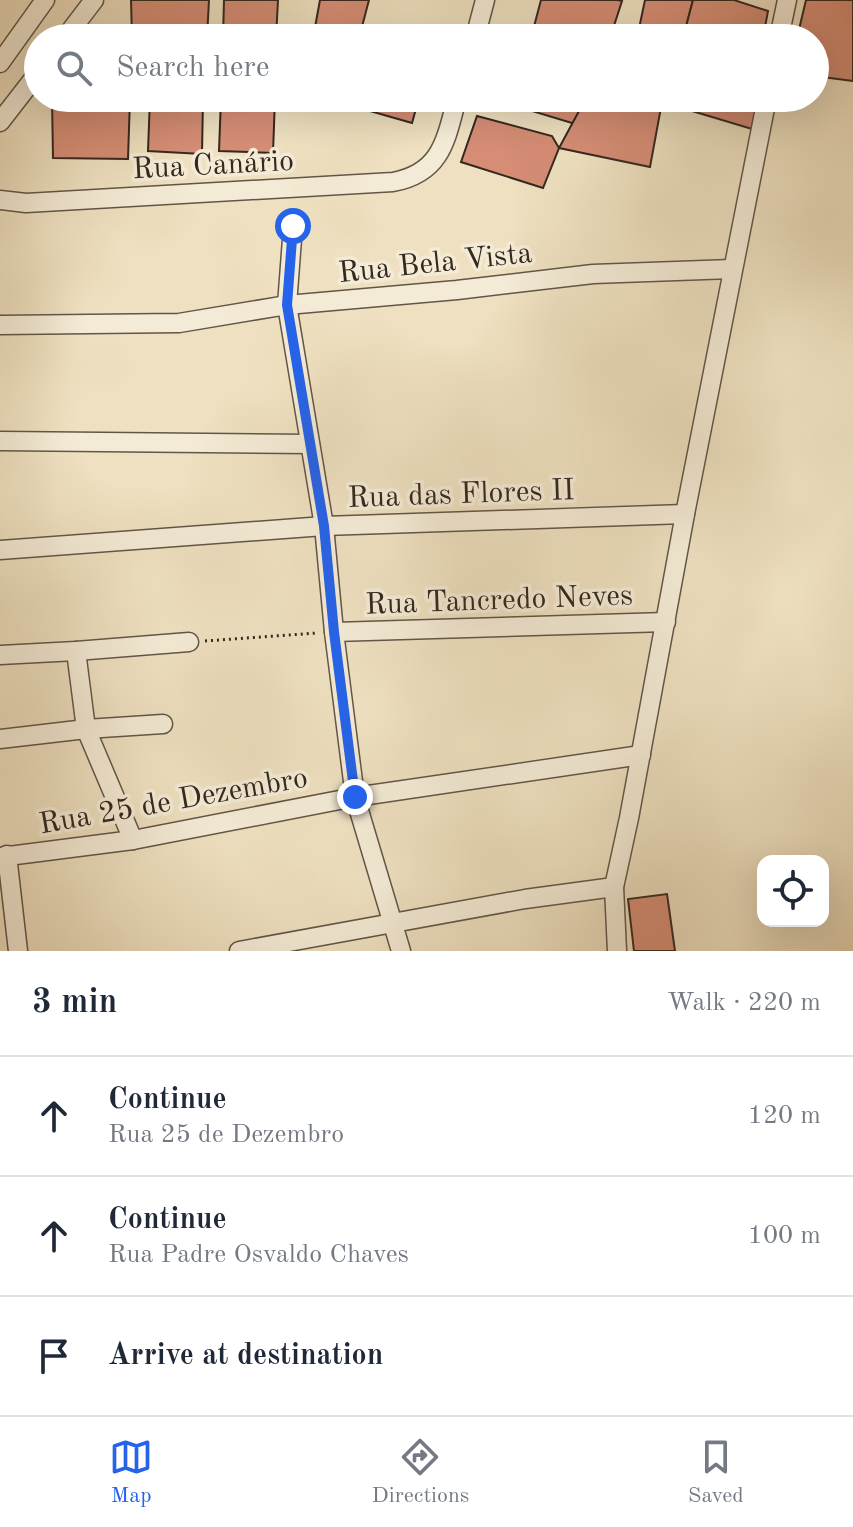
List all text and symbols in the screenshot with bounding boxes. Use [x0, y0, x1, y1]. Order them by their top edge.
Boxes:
search box [24, 24, 829, 112]
icon: search [52, 46, 96, 90]
text: Search here [116, 53, 270, 83]
street label: Rua Canário [131, 147, 295, 185]
route start [275, 208, 311, 244]
street label: Rua Bela Vista [337, 239, 534, 289]
street label: Rua das Flores II [347, 476, 575, 514]
street label: Rua Tancredo Neves [365, 581, 633, 621]
street label: Rua 25 de Dezembro [37, 764, 310, 840]
route end [337, 779, 373, 815]
map controls [757, 855, 829, 927]
button: locate [757, 855, 829, 927]
text: 3 min [32, 986, 117, 1020]
text: Walk · 220 m [667, 990, 821, 1016]
text: Continue [108, 1085, 227, 1115]
icon: ahead [32, 1094, 76, 1138]
text: 120 m [748, 1103, 821, 1129]
text: Rua 25 de Dezembro [108, 1122, 344, 1148]
text: Continue [108, 1205, 227, 1235]
icon: ahead [32, 1214, 76, 1258]
text: 100 m [748, 1223, 821, 1249]
text: Rua Padre Osvaldo Chaves [108, 1242, 409, 1268]
icon: arrive [32, 1334, 76, 1378]
text: Arrive at destination [108, 1341, 383, 1371]
tab: Map [109, 1435, 153, 1510]
tab: Directions [372, 1435, 469, 1510]
tab: Saved [688, 1435, 744, 1510]

